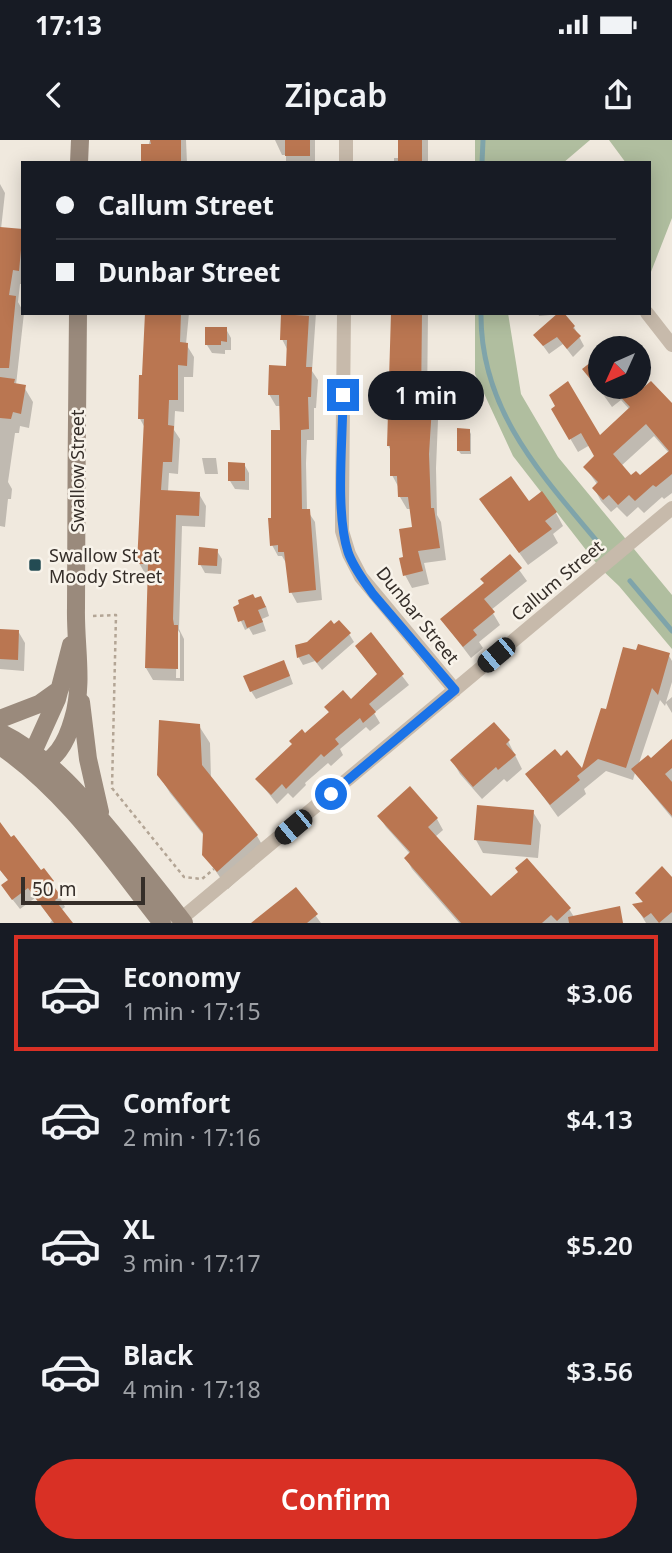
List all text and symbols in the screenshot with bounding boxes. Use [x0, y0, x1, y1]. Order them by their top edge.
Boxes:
text: 17:13 [35, 7, 102, 43]
text: Zipcab [285, 73, 387, 116]
icon: back [35, 76, 73, 114]
icon: share [599, 76, 637, 114]
text: Callum Street [98, 187, 274, 223]
text: Dunbar Street [98, 254, 280, 290]
north arrow [588, 336, 651, 399]
map controls [588, 336, 651, 399]
callout: 1 min [368, 370, 483, 420]
route end [327, 379, 359, 411]
text: 1 min [395, 379, 457, 411]
street label: Swallow Street [65, 409, 89, 533]
street label: Callum Street [506, 534, 609, 626]
place label: Swallow St at Moody Street [49, 543, 163, 588]
marker: Swallow St at Moody Street [27, 557, 43, 573]
street label: Dunbar Street [371, 561, 465, 669]
car [474, 633, 519, 677]
route start [315, 778, 347, 810]
car [271, 805, 316, 849]
scale bar [21, 874, 145, 906]
text: 50 m [32, 876, 76, 902]
text: Economy [123, 959, 241, 995]
icon: car [39, 962, 102, 1025]
text: $3.06 [566, 975, 633, 1011]
text: 1 min · 17:15 [123, 995, 261, 1027]
text: Comfort [123, 1085, 231, 1121]
icon: car [39, 1088, 102, 1151]
text: $4.13 [566, 1101, 633, 1137]
text: 2 min · 17:16 [123, 1121, 261, 1153]
text: XL [123, 1211, 155, 1247]
icon: car [39, 1214, 102, 1277]
text: $5.20 [566, 1227, 633, 1263]
text: 3 min · 17:17 [123, 1247, 261, 1279]
text: Black [123, 1337, 193, 1373]
icon: car [39, 1340, 102, 1403]
text: $3.56 [566, 1353, 633, 1389]
text: 4 min · 17:18 [123, 1373, 261, 1405]
button: Confirm [35, 1459, 637, 1539]

